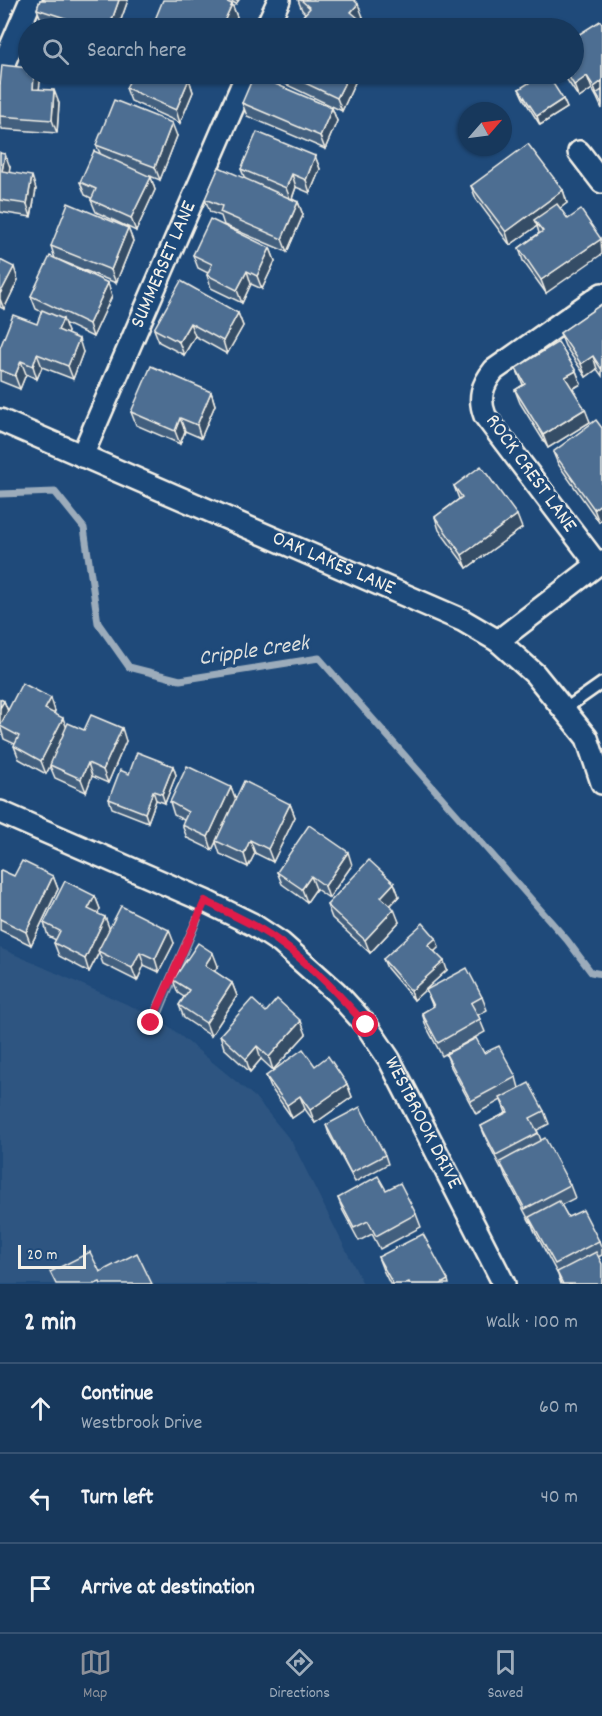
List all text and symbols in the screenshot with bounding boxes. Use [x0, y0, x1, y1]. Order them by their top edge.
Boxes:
search box [18, 18, 584, 84]
icon: search [39, 35, 72, 68]
text: Search here [87, 36, 186, 67]
north arrow [458, 102, 512, 156]
street label: SUMMERSET LANE [124, 196, 205, 333]
street label: ROCK CREST LANE [477, 409, 583, 540]
street label: OAK LAKES LANE [267, 524, 400, 604]
water label: Cripple Creek [197, 629, 313, 675]
route end [137, 1009, 163, 1035]
route start [352, 1011, 378, 1037]
street label: WESTBROOK DRIVE [375, 1052, 469, 1195]
scale bar [18, 1242, 86, 1270]
text: 20 m [27, 1244, 57, 1267]
text: 2 min [24, 1305, 76, 1342]
text: Walk · 100 m [486, 1309, 578, 1337]
text: Continue [81, 1379, 153, 1410]
icon: ahead [24, 1392, 57, 1425]
text: 60 m [539, 1394, 578, 1422]
text: Westbrook Drive [81, 1410, 202, 1438]
icon: left [24, 1482, 57, 1515]
text: Turn left [81, 1483, 153, 1514]
text: 40 m [540, 1484, 578, 1512]
icon: arrive [24, 1572, 57, 1605]
text: Arrive at destination [81, 1573, 255, 1604]
tab: Map [79, 1646, 112, 1705]
tab: Directions [269, 1646, 330, 1705]
tab: Saved [487, 1646, 523, 1705]

